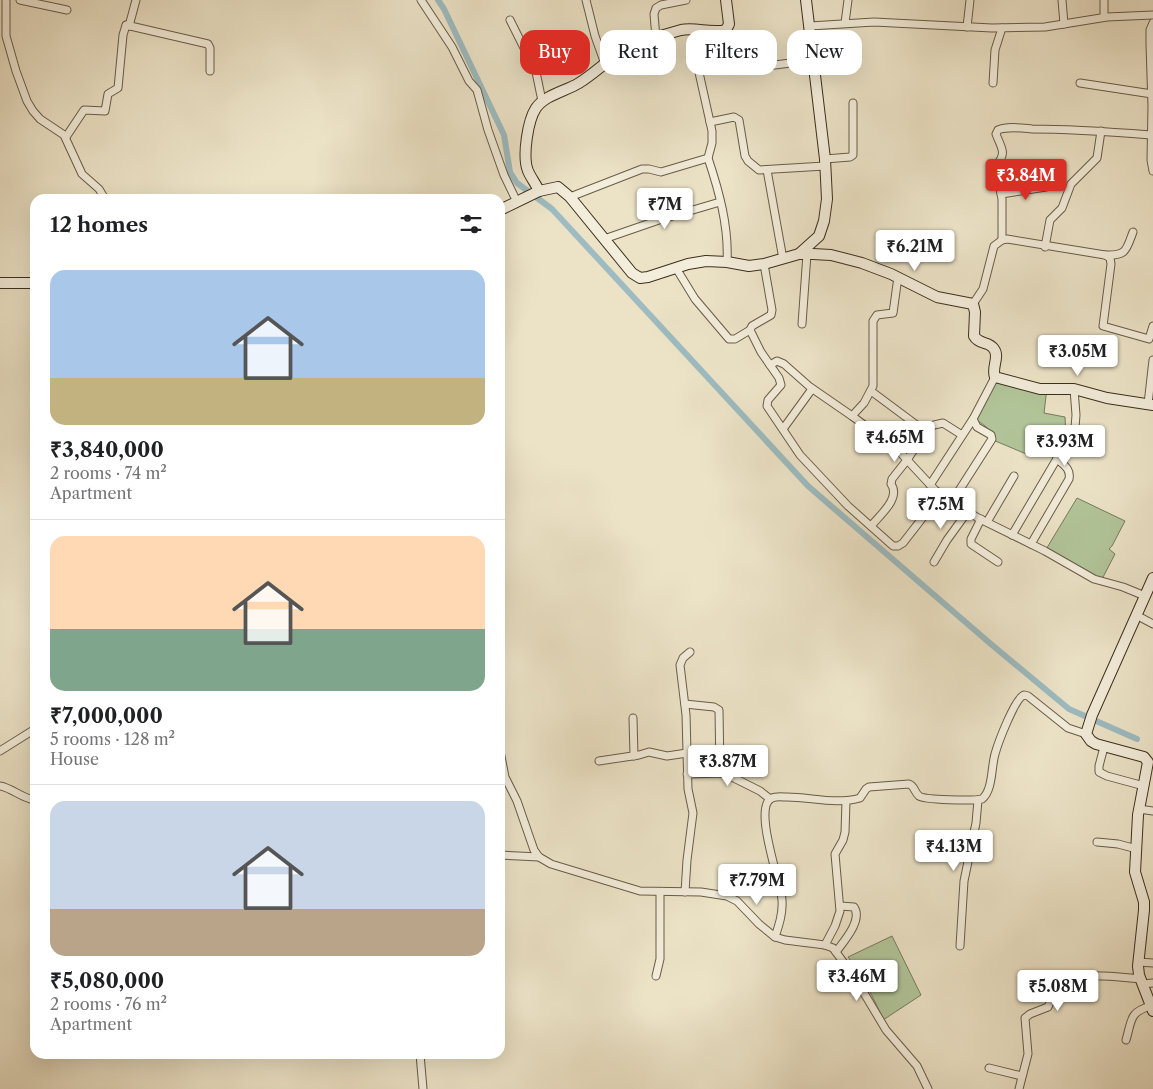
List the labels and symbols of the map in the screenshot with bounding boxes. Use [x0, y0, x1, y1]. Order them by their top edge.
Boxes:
pin: ₹3.84M [985, 158, 1067, 201]
pin: ₹7M [641, 188, 689, 230]
pin: ₹6.21M [874, 230, 956, 272]
pin: ₹3.05M [1037, 334, 1119, 377]
pin: ₹4.65M [854, 420, 936, 463]
pin: ₹3.93M [1024, 424, 1106, 467]
pin: ₹7.5M [906, 488, 976, 530]
pin: ₹3.87M [687, 744, 769, 787]
pin: ₹4.13M [913, 830, 995, 872]
pin: ₹7.79M [716, 864, 798, 906]
pin: ₹3.46M [816, 960, 898, 1002]
pin: ₹5.08M [1017, 970, 1099, 1012]

